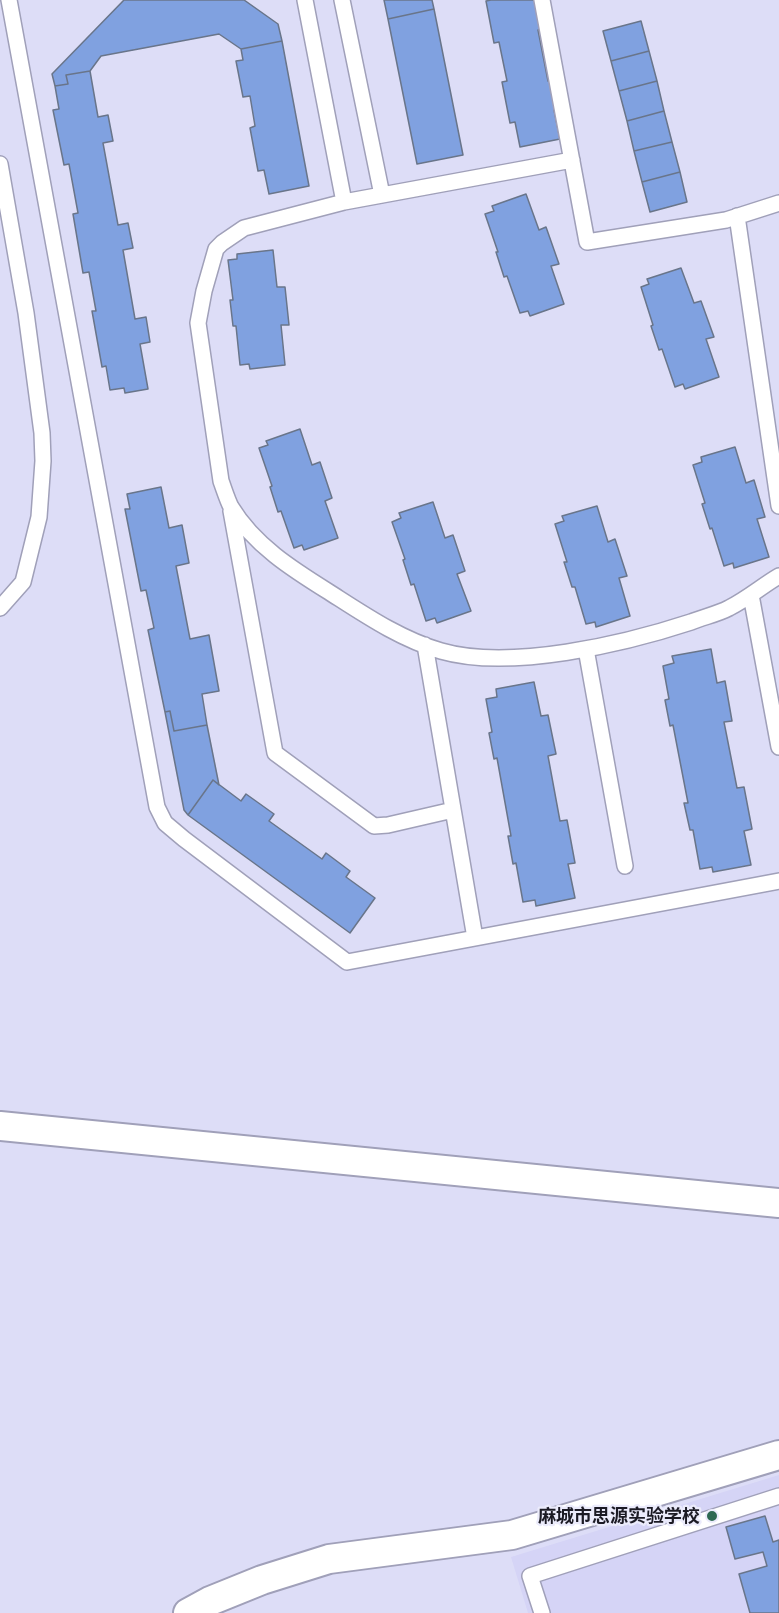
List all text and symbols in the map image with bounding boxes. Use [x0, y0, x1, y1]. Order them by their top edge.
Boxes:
place label: 麻城市思源实验学校 [538, 1505, 700, 1527]
marker: 麻城市思源实验学校 [705, 1509, 719, 1523]

